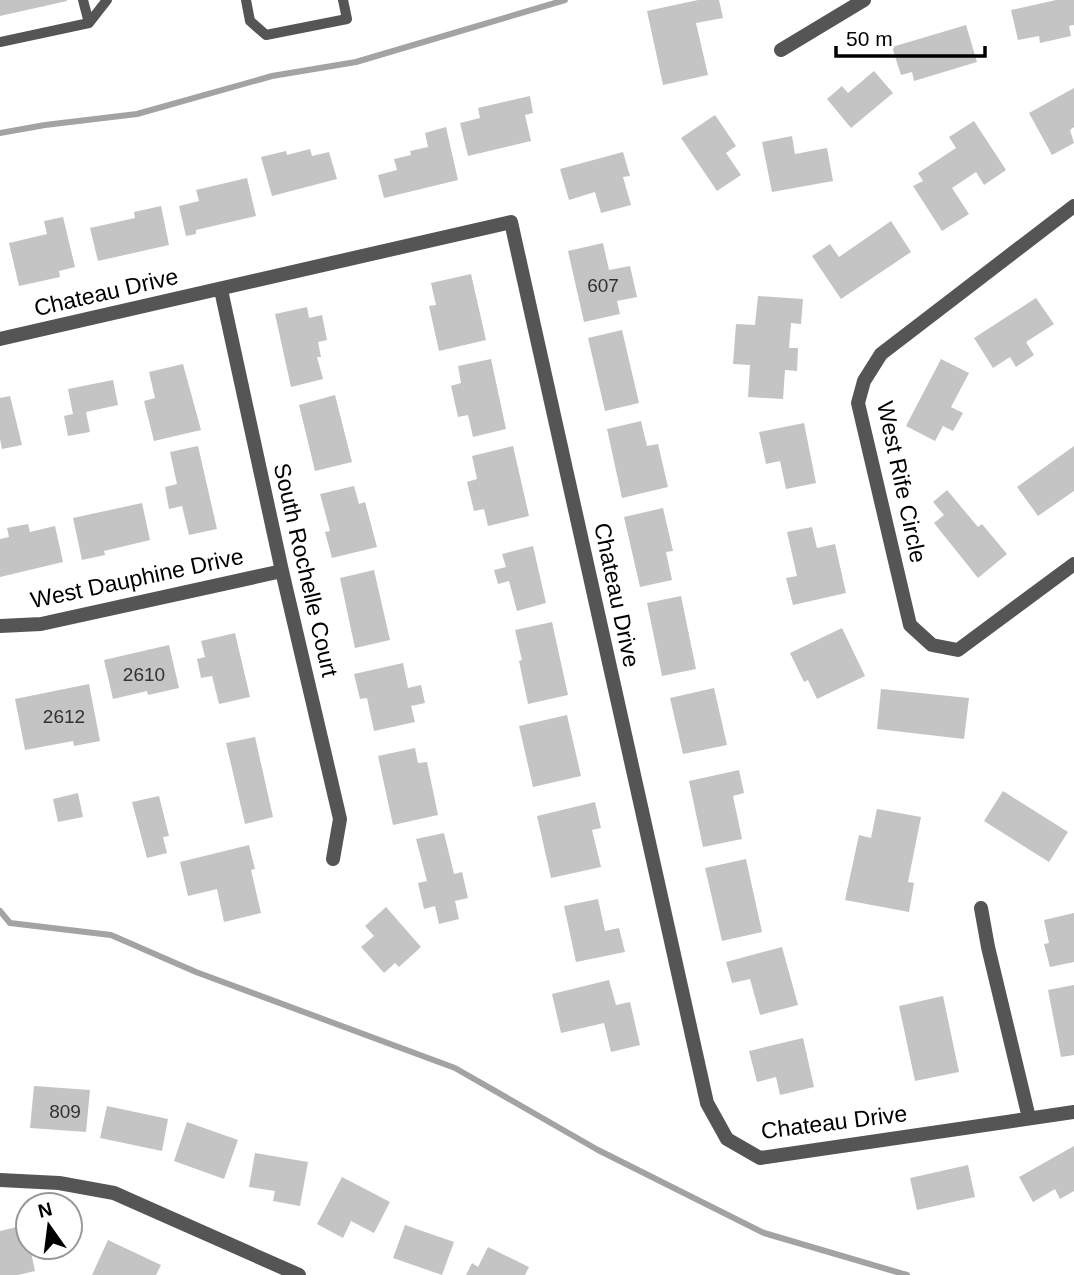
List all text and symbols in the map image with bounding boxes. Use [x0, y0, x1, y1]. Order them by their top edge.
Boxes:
scale bar [836, 14, 985, 58]
text: 50 m [846, 27, 893, 50]
street label: Chateau Drive [31, 263, 181, 321]
house number: 607 [587, 275, 619, 296]
street label: West Rife Circle [872, 399, 932, 565]
street label: South Rochelle Court [269, 461, 343, 680]
street label: Chateau Drive [589, 520, 645, 670]
street label: West Dauphine Drive [28, 543, 246, 613]
house number: 2610 [123, 664, 165, 685]
house number: 2612 [43, 706, 85, 727]
street label: Chateau Drive [759, 1100, 909, 1144]
house number: 809 [49, 1101, 81, 1122]
north arrow [14, 1191, 84, 1261]
text: N [36, 1198, 54, 1222]

